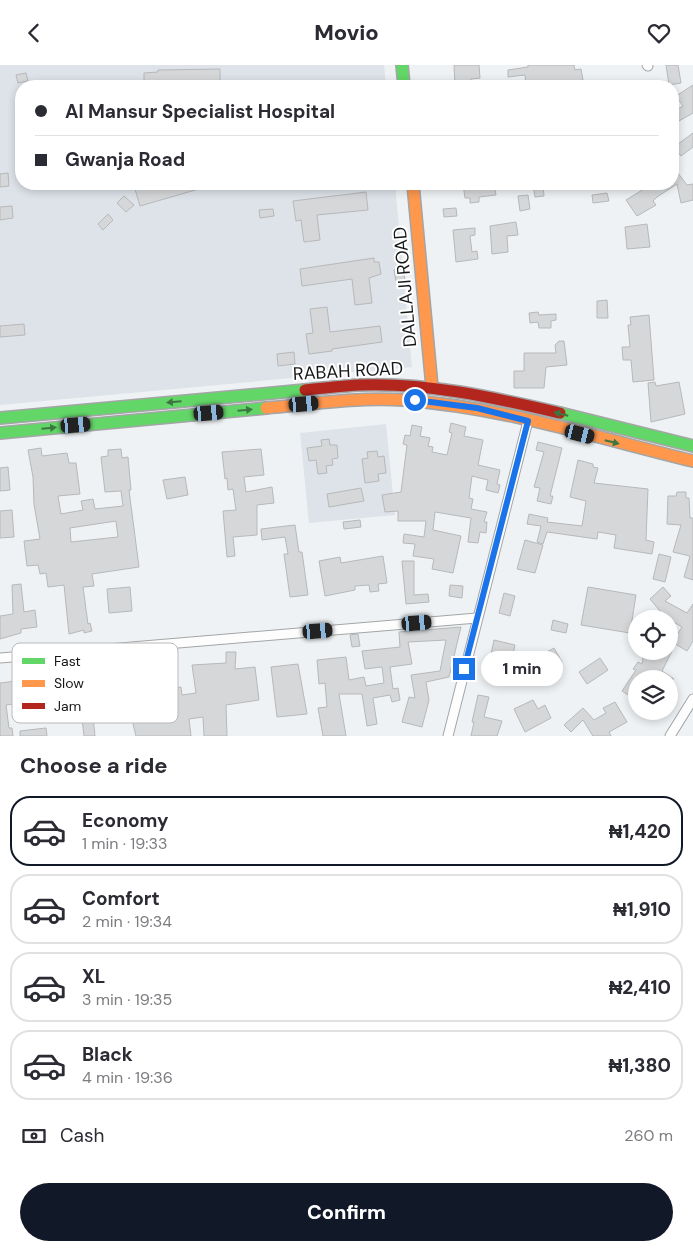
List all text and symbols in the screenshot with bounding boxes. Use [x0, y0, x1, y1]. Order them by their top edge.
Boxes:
text: Movio [314, 18, 379, 47]
icon: back [20, 19, 48, 47]
icon: heart [645, 19, 673, 47]
text: Al Mansur Specialist Hospital [65, 99, 335, 124]
text: Gwanja Road [65, 147, 185, 172]
street label: DALLAJI ROAD [388, 226, 422, 348]
street label: RABAH ROAD [292, 356, 404, 386]
route start [404, 389, 426, 411]
car [288, 395, 319, 413]
one-way arrow [166, 398, 182, 406]
car [193, 404, 224, 422]
one-way arrow [237, 406, 253, 414]
one-way arrow [553, 410, 568, 418]
car [60, 416, 91, 434]
car [563, 423, 596, 445]
one-way arrow [41, 424, 57, 432]
one-way arrow [605, 438, 620, 446]
map controls [628, 610, 678, 720]
button: locate [628, 610, 678, 660]
car [401, 614, 432, 632]
car [302, 622, 333, 640]
legend [12, 643, 178, 723]
callout: 1 min [482, 651, 564, 687]
text: Fast [54, 652, 81, 670]
route end [453, 658, 475, 680]
text: 1 min [502, 658, 542, 679]
button: layers [628, 670, 678, 720]
text: Slow [54, 674, 84, 692]
text: Jam [54, 697, 81, 715]
text: Choose a ride [20, 751, 168, 780]
text: Economy [82, 808, 169, 833]
icon: car [22, 809, 67, 854]
text: ₦1,420 [609, 819, 671, 844]
text: 1 min · 19:33 [82, 833, 167, 854]
text: Comfort [82, 886, 160, 911]
icon: car [22, 887, 67, 932]
text: ₦1,910 [613, 897, 671, 922]
text: 2 min · 19:34 [82, 911, 172, 932]
text: XL [82, 964, 105, 989]
icon: car [22, 965, 67, 1010]
text: ₦2,410 [609, 975, 671, 1000]
text: 3 min · 19:35 [82, 989, 172, 1010]
text: Black [82, 1042, 133, 1067]
icon: car [22, 1043, 67, 1088]
text: ₦1,380 [609, 1053, 671, 1078]
text: 4 min · 19:36 [82, 1067, 173, 1088]
icon: cash [20, 1122, 48, 1150]
text: Cash [60, 1123, 104, 1148]
text: 260 m [624, 1125, 673, 1146]
button: Confirm [20, 1183, 673, 1241]

